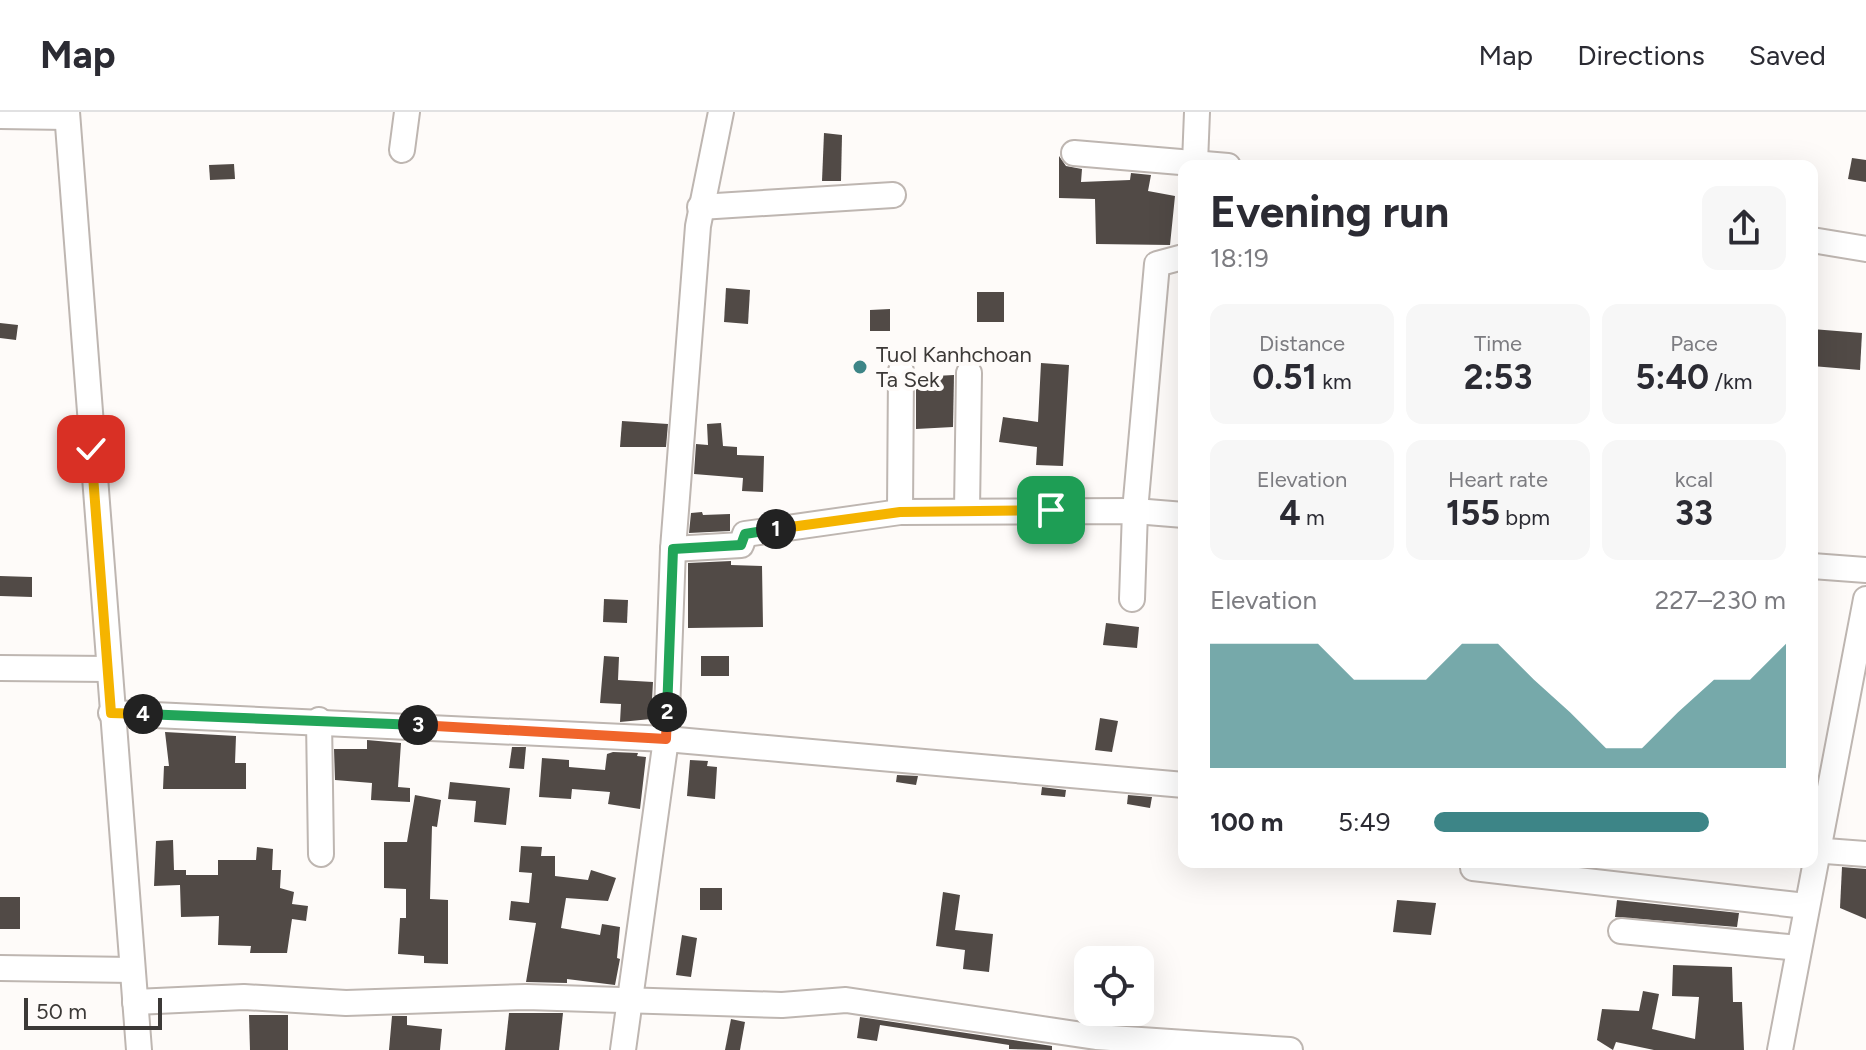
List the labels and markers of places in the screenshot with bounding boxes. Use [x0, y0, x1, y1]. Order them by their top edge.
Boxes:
place label: Tuol Kanhchoan Ta Sek [876, 341, 1032, 393]
marker: Tuol Kanhchoan Ta Sek [851, 358, 869, 376]
pin [57, 415, 125, 483]
pin [1017, 476, 1085, 544]
pin: 1 [756, 509, 796, 549]
pin: 2 [647, 692, 687, 732]
pin: 4 [123, 694, 163, 734]
pin: 3 [398, 705, 438, 745]

